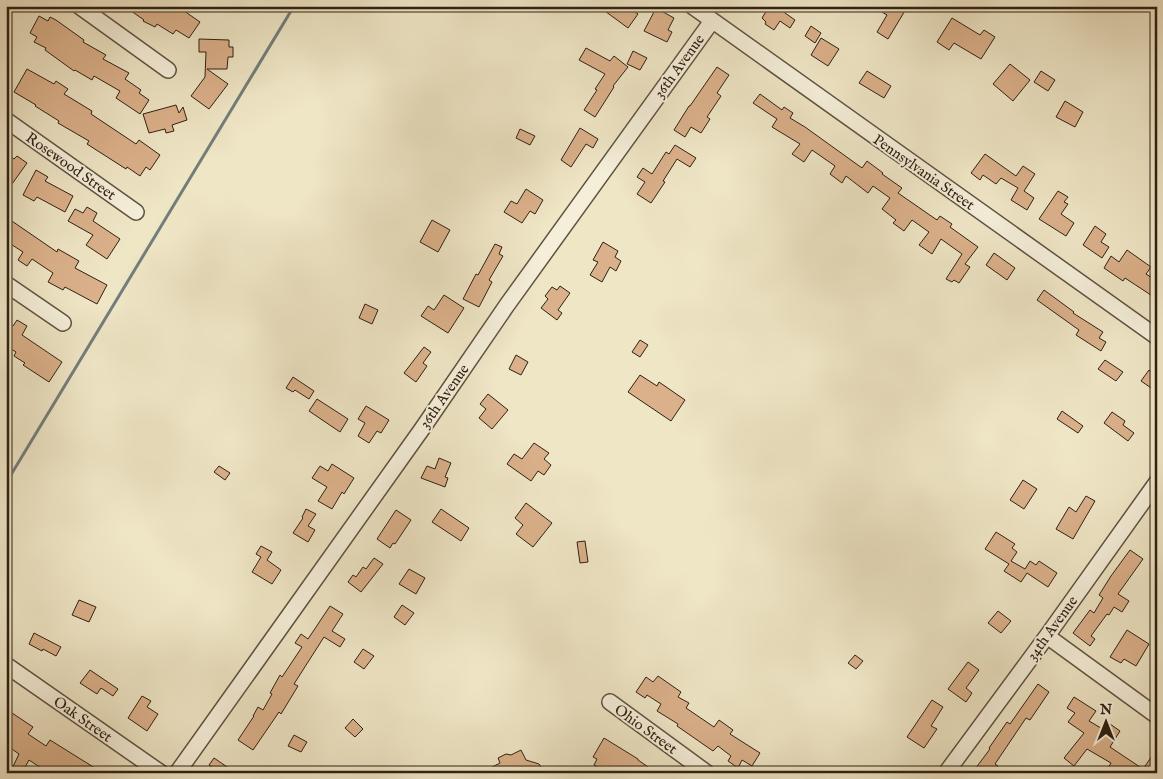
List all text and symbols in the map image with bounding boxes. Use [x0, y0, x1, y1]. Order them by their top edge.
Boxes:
street label: 36th Avenue [650, 31, 709, 102]
street label: Rosewood Street [22, 128, 120, 205]
street label: Pennsylvania Street [869, 130, 978, 215]
street label: 36th Avenue [415, 360, 474, 432]
street label: 34th Avenue [1023, 592, 1082, 664]
street label: Oak Street [50, 692, 116, 747]
north arrow [1080, 696, 1130, 746]
street label: Ohio Street [611, 700, 681, 759]
text: N [1099, 701, 1112, 719]

